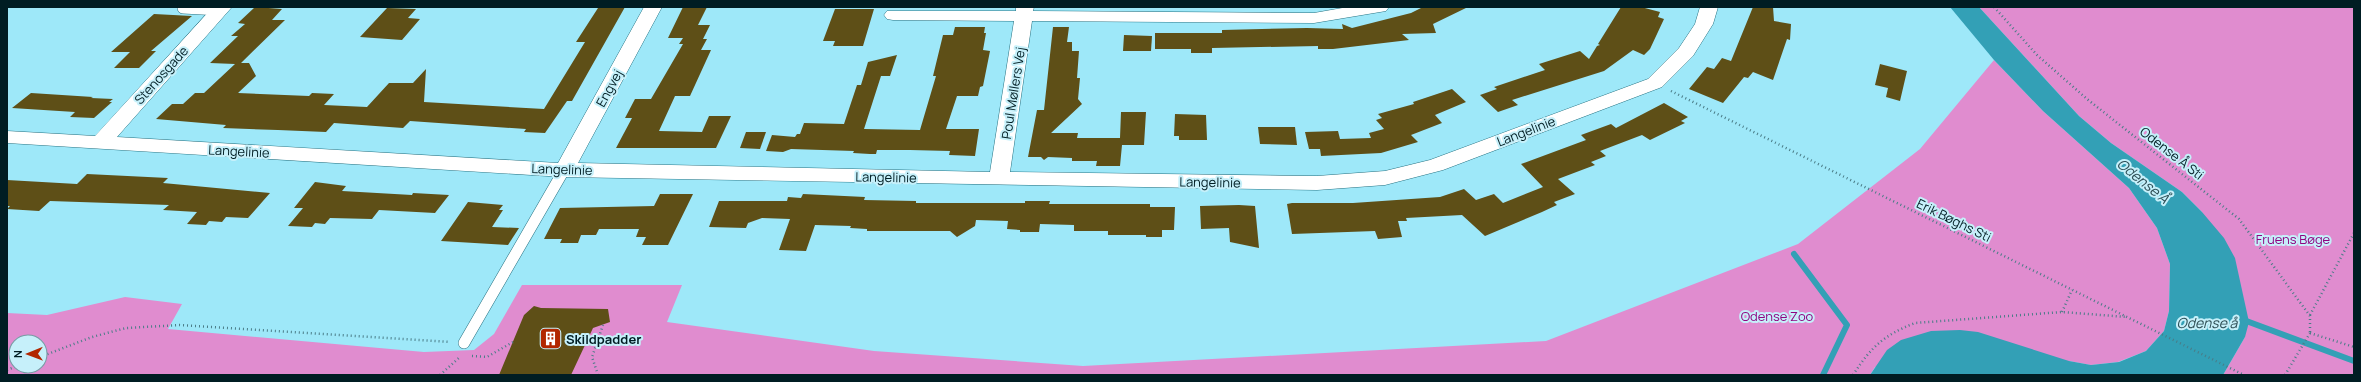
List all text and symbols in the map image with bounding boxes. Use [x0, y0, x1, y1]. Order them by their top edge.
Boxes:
street label: Stenosgade [130, 42, 192, 108]
street label: Poul Møllers Vej [997, 46, 1029, 140]
street label: Engvej [591, 66, 627, 110]
street label: Langelinie [1494, 111, 1558, 150]
street label: Odense Å Sti [2137, 123, 2207, 183]
street label: Langelinie [208, 140, 270, 162]
water label: Odense Å [2114, 155, 2172, 207]
street label: Langelinie [531, 159, 593, 179]
street label: Langelinie [855, 167, 917, 187]
street label: Langelinie [1179, 172, 1241, 192]
street label: Erik Bøghs Sti [1914, 194, 1994, 246]
park label: Fruens Bøge [2256, 230, 2331, 248]
park label: Odense Zoo [1741, 307, 1814, 325]
water label: Odense å [2177, 313, 2239, 332]
building icon: Skildpadder [538, 326, 564, 352]
place label: Skildpadder [566, 330, 641, 348]
north arrow [8, 334, 48, 374]
text: N [10, 350, 25, 358]

